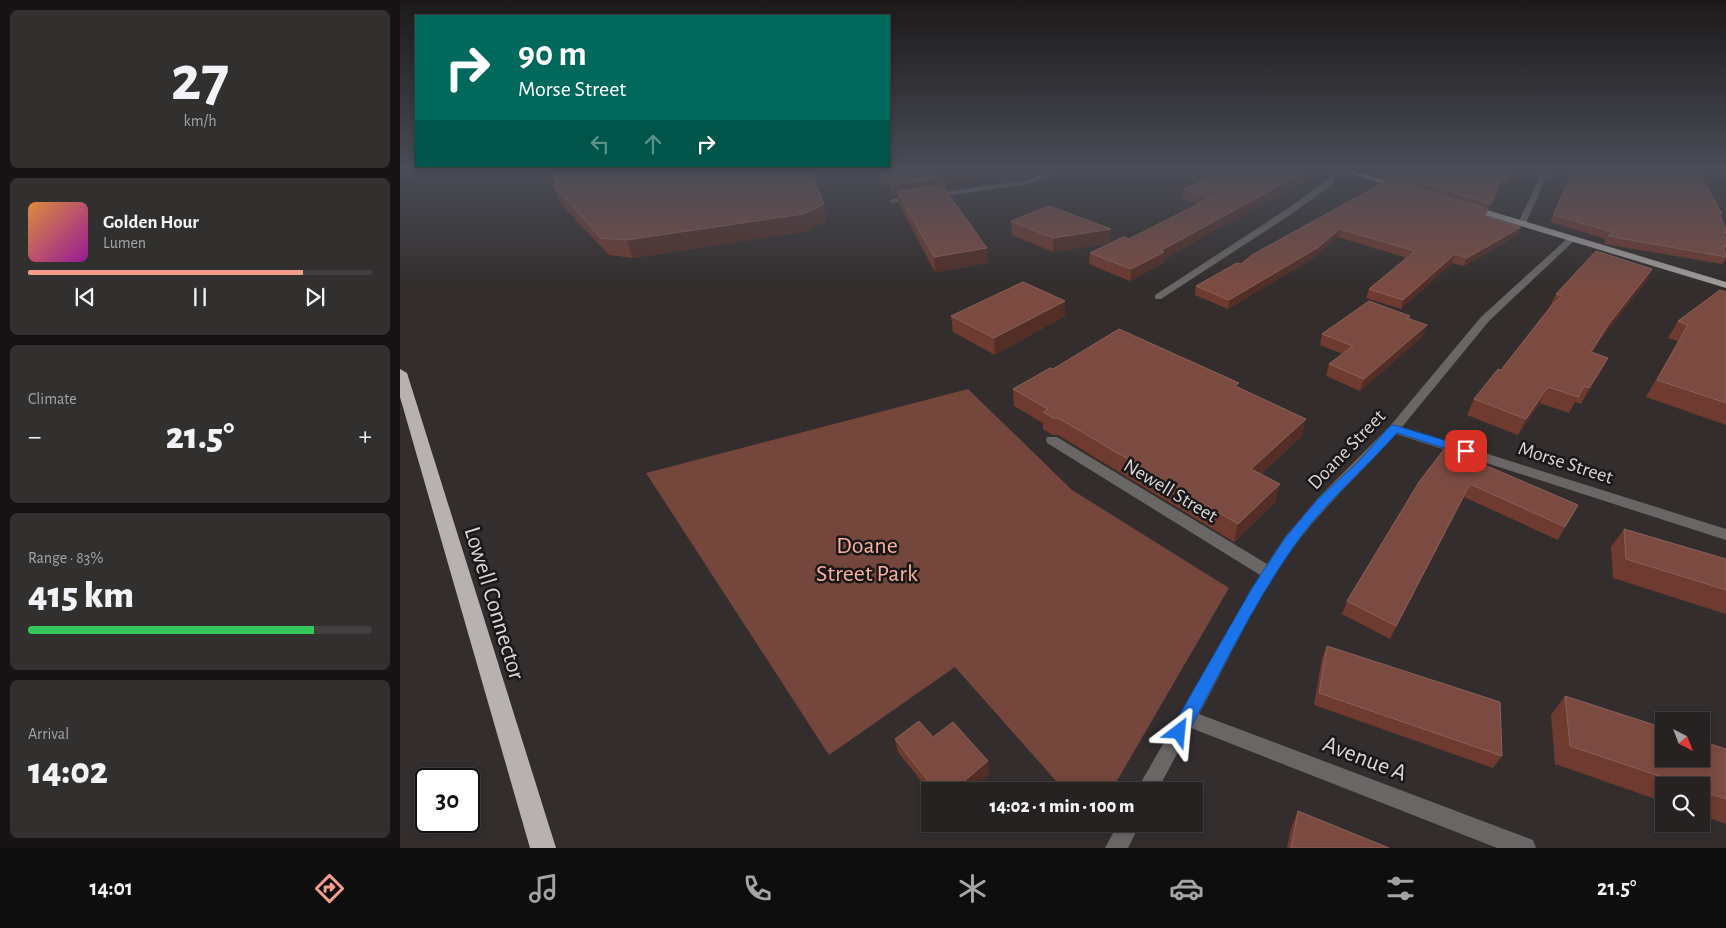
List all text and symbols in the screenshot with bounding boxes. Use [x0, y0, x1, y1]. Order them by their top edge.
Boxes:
icon: right [435, 35, 500, 100]
text: 90 m [518, 37, 587, 72]
text: 27 [171, 47, 229, 112]
text: Morse Street [518, 78, 626, 100]
text: km/h [183, 113, 217, 129]
icon: left [586, 130, 614, 158]
icon: ahead [639, 130, 667, 158]
icon: right [692, 130, 720, 158]
text: Golden Hour [103, 213, 199, 232]
text: Lumen [103, 235, 146, 251]
icon: previous [71, 283, 99, 311]
icon: pause [186, 283, 214, 311]
icon: next [301, 283, 329, 311]
text: Climate [28, 391, 77, 407]
street label: Doane Street [1304, 406, 1390, 493]
text: 21.5° [166, 418, 234, 456]
text: − [28, 423, 41, 451]
text: + [359, 423, 372, 451]
pin [1445, 430, 1487, 472]
icon: arrive [1452, 437, 1480, 465]
street label: Morse Street [1516, 438, 1616, 488]
street label: Newell Street [1120, 455, 1221, 527]
street label: Lowell Connector [459, 524, 529, 683]
park label: Doane Street Park [816, 534, 918, 586]
text: Range · 83% [28, 550, 104, 566]
text: 415 km [28, 577, 134, 615]
position arrow [1152, 705, 1204, 757]
north arrow [1655, 712, 1710, 768]
map controls [1655, 712, 1710, 832]
text: Arrival [28, 726, 69, 742]
street label: Avenue A [1319, 732, 1410, 786]
text: 14:02 [28, 753, 108, 791]
speed limit sign: 30 [415, 768, 480, 833]
button: search [1655, 777, 1710, 832]
text: 14:02 · 1 min · 100 m [990, 797, 1135, 816]
icon: directions [312, 871, 347, 906]
icon: music [526, 871, 561, 906]
icon: phone [740, 871, 775, 906]
icon: climate [955, 871, 990, 906]
icon: car [1169, 871, 1204, 906]
icon: filters [1383, 871, 1418, 906]
text: 14:01 [90, 877, 133, 899]
text: 21.5° [1597, 877, 1636, 899]

